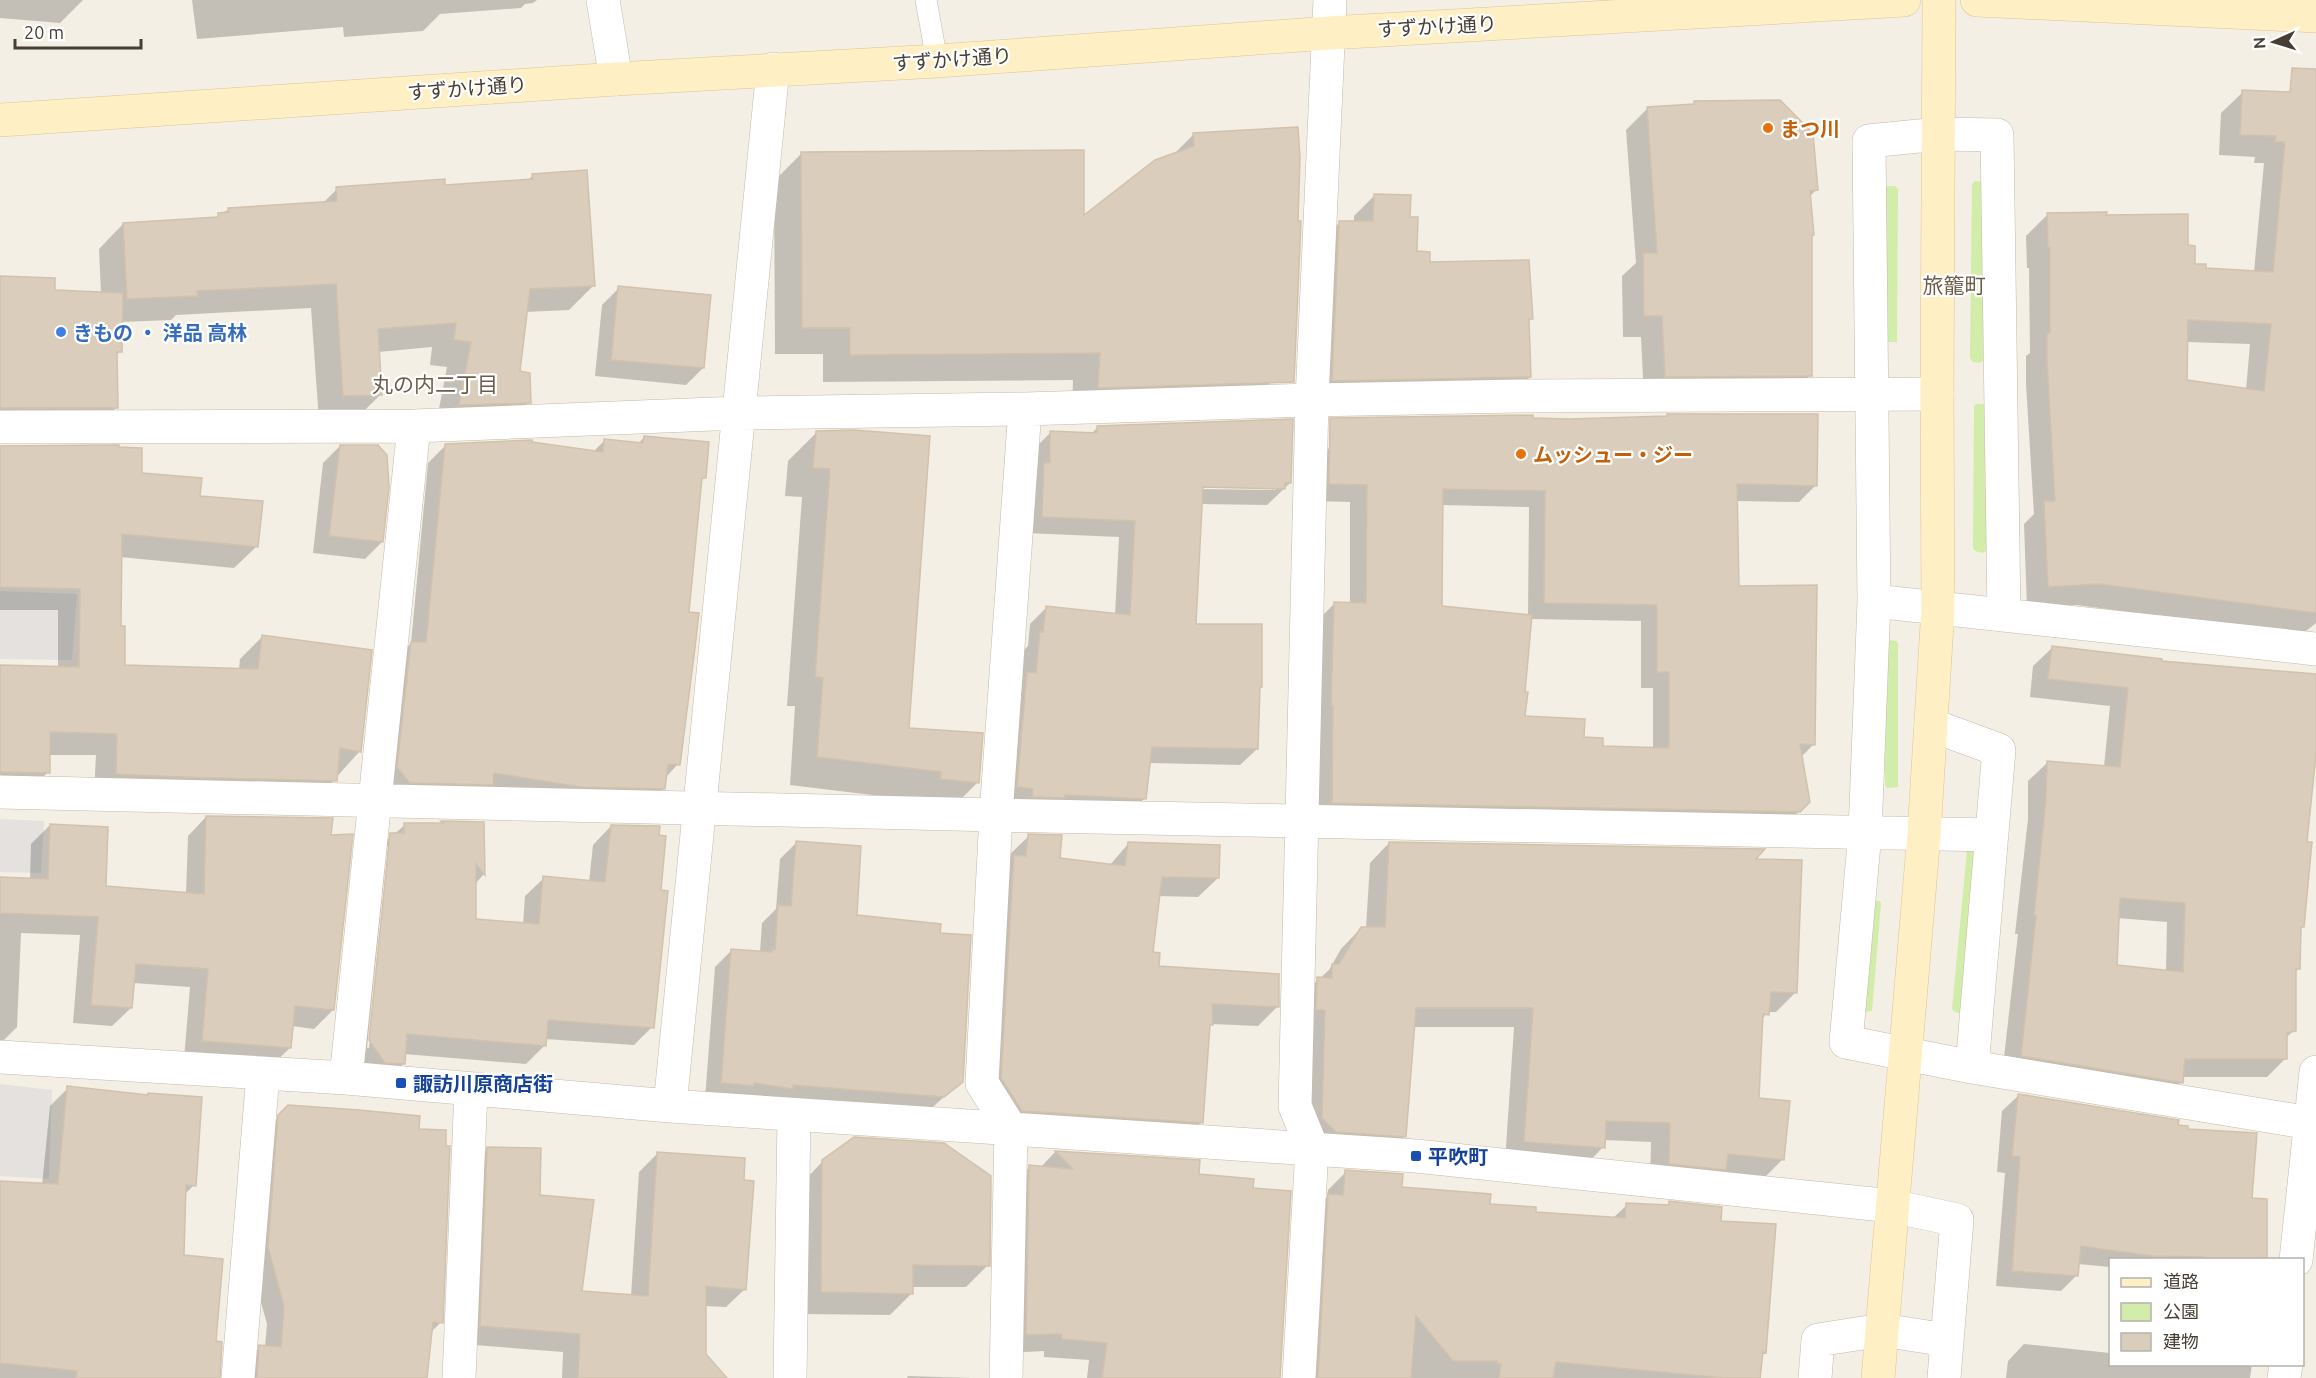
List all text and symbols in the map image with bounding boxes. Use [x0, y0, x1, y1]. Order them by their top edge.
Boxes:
street label: すずかけ通り [1376, 11, 1498, 41]
scale bar [15, 12, 141, 50]
north arrow [2244, 12, 2304, 72]
text: 20 m [24, 22, 64, 42]
text: N [2250, 36, 2268, 50]
street label: すずかけ通り [891, 43, 1013, 75]
street label: すずかけ通り [406, 72, 528, 104]
place label: まつ川 [1780, 117, 1840, 140]
marker: まつ川 [1761, 121, 1775, 135]
district label: 旅籠町 [1923, 273, 1986, 297]
place label: きもの ・ 洋品 高林 [73, 321, 247, 344]
marker: きもの ・ 洋品 高林 [54, 325, 68, 339]
district label: 丸の内二丁目 [372, 372, 498, 396]
place label: ムッシュー・ジー [1533, 443, 1693, 466]
marker: ムッシュー・ジー [1514, 447, 1528, 461]
place label: 諏訪川原商店街 [413, 1072, 553, 1095]
marker: 諏訪川原商店街 [394, 1076, 408, 1090]
place label: 平吹町 [1428, 1145, 1488, 1168]
marker: 平吹町 [1409, 1149, 1423, 1163]
legend [2109, 1258, 2304, 1366]
text: 道路 [2163, 1271, 2199, 1291]
text: 公園 [2163, 1301, 2199, 1321]
text: 建物 [2163, 1331, 2199, 1351]

